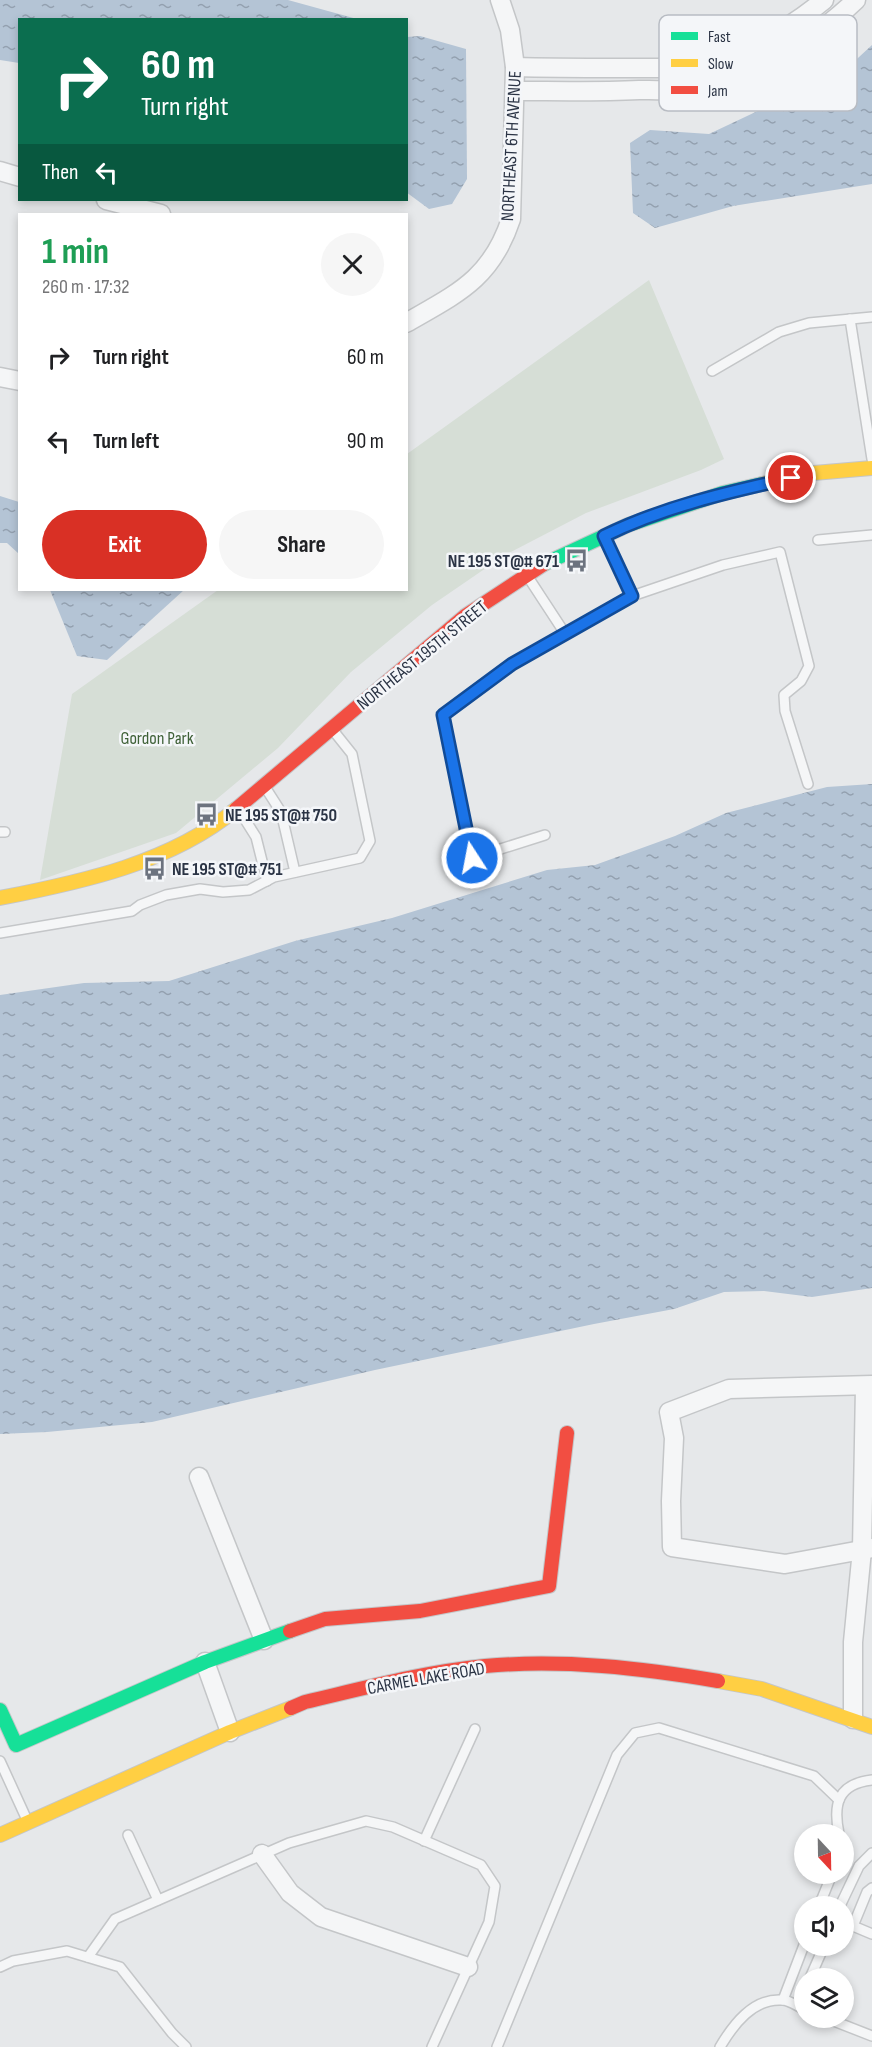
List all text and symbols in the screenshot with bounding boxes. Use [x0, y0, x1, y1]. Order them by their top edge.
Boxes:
legend [659, 15, 857, 111]
text: Fast [708, 28, 731, 47]
text: 60 m [141, 40, 215, 91]
icon: right [42, 42, 120, 120]
text: Slow [708, 55, 733, 74]
street label: NORTHEAST 6TH AVENUE [497, 70, 526, 222]
text: Jam [707, 82, 728, 101]
text: Turn right [141, 91, 228, 123]
icon: left [90, 156, 123, 189]
text: Then [42, 159, 78, 186]
text: 1 min [42, 231, 109, 274]
button: close [321, 233, 384, 296]
text: 260 m · 17:32 [42, 275, 130, 299]
icon: right [42, 341, 75, 374]
text: Turn right [93, 344, 169, 371]
text: 60 m [347, 344, 384, 371]
icon: left [42, 425, 75, 458]
text: Turn left [93, 428, 159, 455]
text: 90 m [347, 428, 384, 455]
pin [765, 452, 816, 503]
icon: arrive [774, 461, 807, 494]
button: Exit [42, 510, 207, 579]
button: Share [219, 510, 384, 579]
bus stop icon: NE 195 ST@# 671 [564, 548, 590, 574]
place label: NE 195 ST@# 671 [448, 551, 559, 572]
street label: NORTHEAST 195TH STREET [353, 596, 492, 714]
park label: Gordon Park [120, 728, 194, 749]
bus stop icon: NE 195 ST@# 750 [194, 802, 220, 828]
place label: NE 195 ST@# 750 [225, 805, 337, 826]
position arrow [440, 826, 504, 890]
bus stop icon: NE 195 ST@# 751 [141, 856, 167, 882]
place label: NE 195 ST@# 751 [172, 859, 283, 880]
street label: CARMEL LAKE ROAD [366, 1658, 486, 1699]
north arrow [794, 1824, 854, 1884]
map controls [794, 1824, 854, 2028]
button: sound [794, 1896, 854, 1956]
button: layers [794, 1968, 854, 2028]

